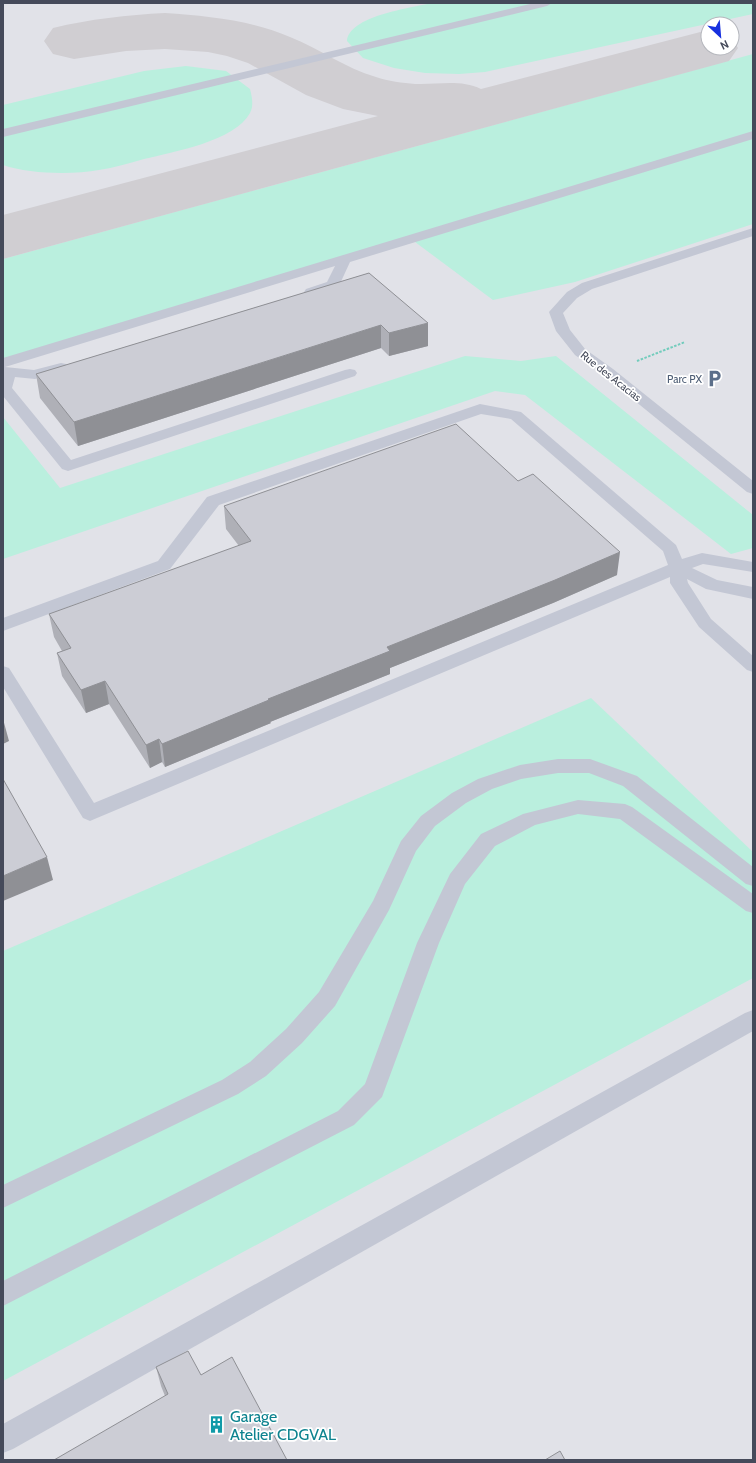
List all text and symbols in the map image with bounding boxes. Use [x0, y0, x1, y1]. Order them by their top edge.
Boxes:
north arrow [700, 16, 740, 56]
text: N [718, 37, 731, 53]
street label: Rue des Acacias [578, 348, 645, 404]
parking icon: Parc PX [705, 369, 725, 389]
place label: Parc PX [667, 372, 702, 386]
place label: Garage Atelier CDGVAL [230, 1407, 336, 1444]
building icon: Garage Atelier CDGVAL [207, 1415, 227, 1435]

